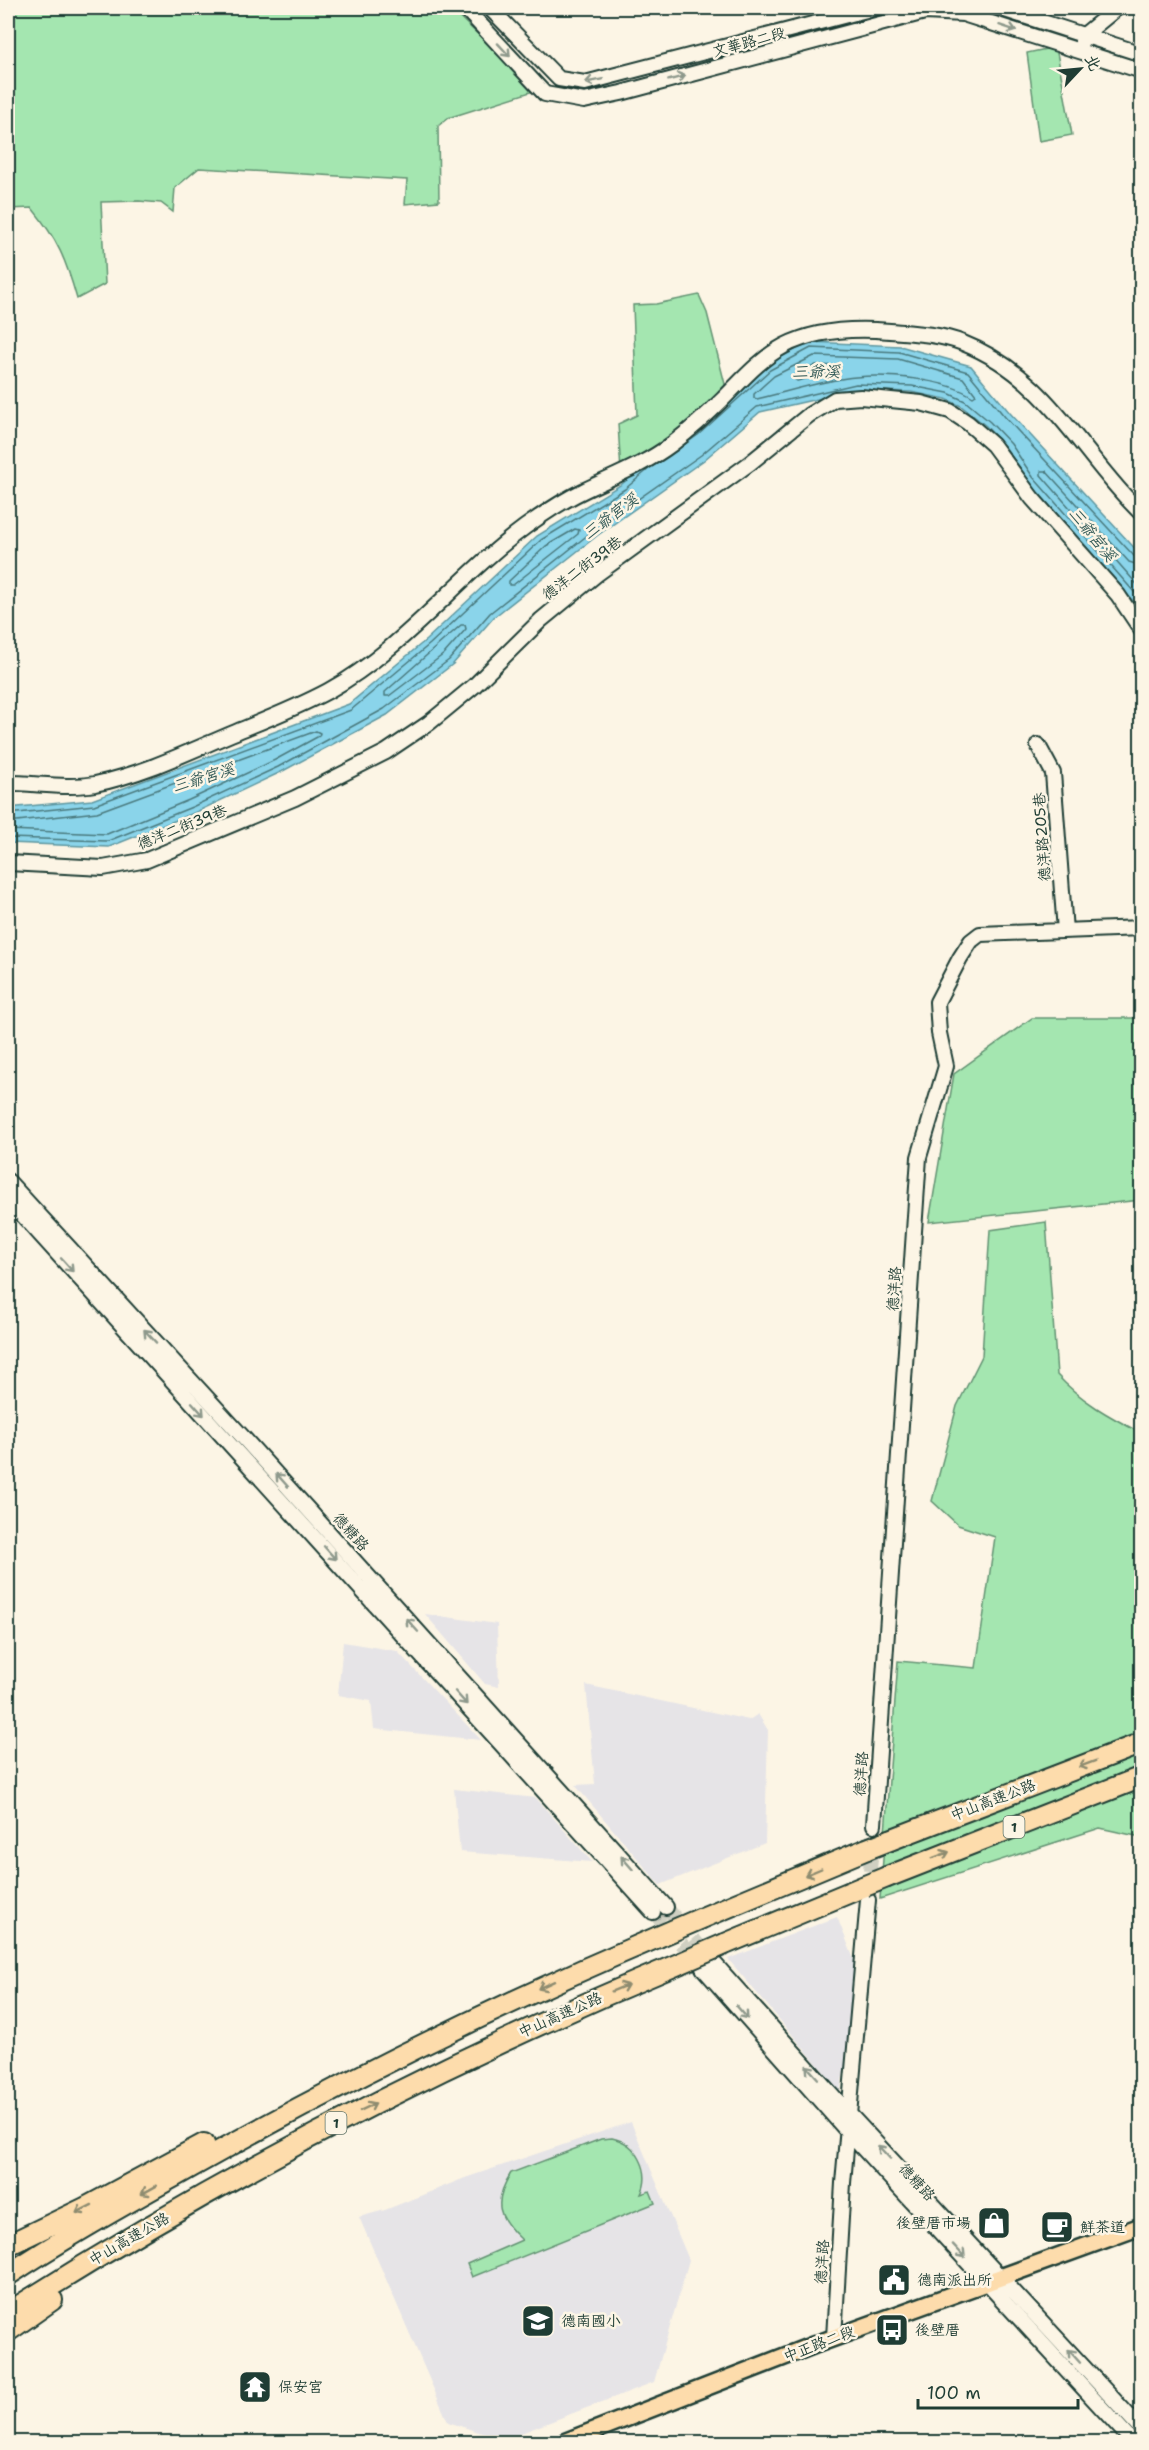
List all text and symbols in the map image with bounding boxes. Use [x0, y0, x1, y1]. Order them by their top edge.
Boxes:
street label: 文華路二段 [710, 23, 788, 61]
one-way arrow [998, 24, 1017, 35]
north arrow [1050, 39, 1110, 99]
one-way arrow [497, 43, 512, 58]
text: 北 [1080, 51, 1106, 74]
one-way arrow [667, 72, 686, 83]
one-way arrow [584, 76, 604, 87]
water label: 三爺溪 [792, 361, 841, 382]
water label: 三爺宮溪 [578, 488, 643, 544]
water label: 三爺宮溪 [1064, 503, 1122, 567]
street label: 德洋二街39巷 [538, 531, 626, 605]
water label: 三爺宮溪 [169, 758, 238, 797]
street label: 德洋路205巷 [1029, 792, 1055, 882]
street label: 德洋二街39巷 [134, 800, 230, 854]
one-way arrow [60, 1257, 74, 1272]
street label: 德洋路 [882, 1266, 906, 1312]
one-way arrow [143, 1329, 157, 1344]
one-way arrow [191, 1401, 205, 1416]
one-way arrow [275, 1473, 289, 1488]
street label: 德糖路 [329, 1509, 373, 1555]
one-way arrow [323, 1545, 337, 1560]
one-way arrow [405, 1617, 419, 1632]
one-way arrow [454, 1690, 468, 1705]
street label: 德洋路 [849, 1751, 873, 1797]
one-way arrow [1078, 1760, 1097, 1771]
street label: 中山高速公路 [947, 1775, 1039, 1825]
road number: 1 [1004, 1816, 1024, 1838]
one-way arrow [931, 1849, 950, 1860]
one-way arrow [620, 1856, 634, 1871]
one-way arrow [805, 1867, 823, 1878]
one-way arrow [538, 1980, 556, 1992]
one-way arrow [611, 1982, 629, 1993]
street label: 中山高速公路 [515, 1988, 605, 2042]
one-way arrow [735, 2004, 749, 2019]
one-way arrow [805, 2065, 819, 2080]
one-way arrow [358, 2101, 376, 2112]
road number: 1 [326, 2112, 346, 2134]
one-way arrow [877, 2144, 891, 2159]
street label: 德糖路 [894, 2159, 940, 2205]
one-way arrow [141, 2185, 159, 2196]
one-way arrow [75, 2203, 93, 2215]
shop icon: 後壁厝市場 [976, 2205, 1012, 2241]
street label: 中山高速公路 [85, 2208, 173, 2270]
cafe icon: 鮮茶道 [1039, 2209, 1075, 2245]
place label: 後壁厝市場 [896, 2213, 971, 2233]
place label: 鮮茶道 [1080, 2217, 1125, 2237]
street label: 德洋路 [810, 2239, 834, 2285]
one-way arrow [952, 2244, 966, 2259]
public building icon: 德南派出所 [876, 2262, 912, 2298]
place label: 德南派出所 [917, 2270, 992, 2290]
school or university icon: 德南國小 [520, 2303, 556, 2339]
place label: 德南國小 [561, 2311, 621, 2331]
bus stop icon: 後壁厝 [874, 2312, 910, 2348]
place label: 後壁厝 [915, 2320, 960, 2340]
street label: 中正路二段 [780, 2321, 858, 2367]
one-way arrow [1067, 2349, 1081, 2364]
temple icon: 保安宮 [237, 2369, 273, 2405]
scale bar [918, 2372, 1078, 2410]
place label: 保安宮 [278, 2377, 323, 2397]
text: 100 m [927, 2381, 981, 2405]

